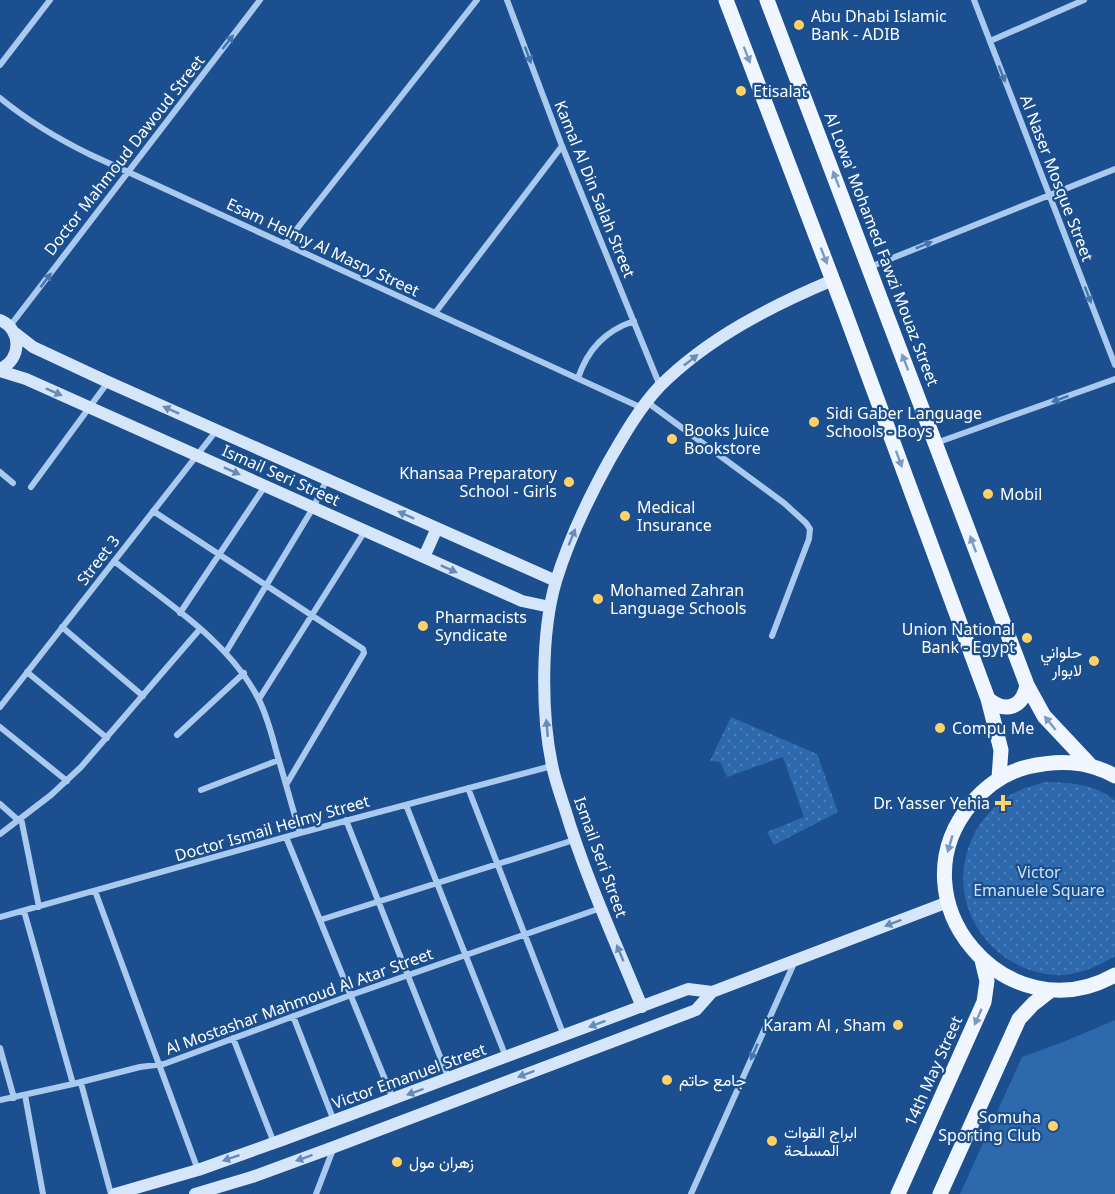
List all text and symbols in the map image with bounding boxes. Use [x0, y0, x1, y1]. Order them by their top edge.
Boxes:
place label: Abu Dhabi Islamic Bank - ADIB [811, 5, 947, 45]
marker: Abu Dhabi Islamic Bank - ADIB [792, 18, 806, 32]
one-way arrow [222, 34, 234, 49]
one-way arrow [523, 46, 533, 64]
one-way arrow [742, 46, 752, 64]
street label: Doctor Mahmoud Dawoud Street [39, 50, 209, 260]
one-way arrow [998, 66, 1008, 84]
place label: Etisalat [753, 80, 808, 102]
marker: Etisalat [734, 84, 748, 98]
street label: Al Naser Mosque Street [1015, 92, 1099, 265]
street label: Kamal Al Din Salah Street [549, 97, 641, 281]
street label: Al Lowa' Mohamed Fawzi Mouaz Street [819, 109, 945, 389]
one-way arrow [831, 170, 840, 188]
street label: Esam Helmy Al Masry Street [223, 193, 423, 301]
one-way arrow [915, 240, 933, 250]
one-way arrow [819, 248, 829, 266]
one-way arrow [39, 272, 51, 287]
one-way arrow [1083, 287, 1093, 305]
one-way arrow [900, 352, 910, 370]
one-way arrow [683, 354, 699, 366]
one-way arrow [46, 387, 63, 396]
one-way arrow [1051, 394, 1069, 404]
place label: Sidi Gaber Language Schools - Boys [826, 402, 982, 442]
one-way arrow [161, 405, 179, 415]
marker: Sidi Gaber Language Schools - Boys [807, 415, 821, 429]
place label: Books Juice Bookstore [684, 419, 769, 459]
marker: Books Juice Bookstore [665, 432, 679, 446]
street label: Ismail Seri Street [219, 439, 344, 511]
one-way arrow [895, 450, 904, 468]
place label: Khansaa Preparatory School - Girls [399, 462, 558, 502]
one-way arrow [224, 467, 241, 476]
marker: Khansaa Preparatory School - Girls [562, 475, 576, 489]
place label: Mobil [1000, 483, 1042, 505]
marker: Mobil [981, 487, 995, 501]
place label: Medical Insurance [637, 496, 712, 536]
marker: Medical Insurance [618, 509, 632, 523]
one-way arrow [398, 510, 415, 519]
one-way arrow [568, 528, 577, 546]
street label: Street 3 [71, 530, 125, 590]
one-way arrow [968, 535, 978, 553]
one-way arrow [440, 564, 457, 573]
place label: Mohamed Zahran Language Schools [610, 579, 746, 619]
marker: Mohamed Zahran Language Schools [591, 592, 605, 606]
place label: Pharmacists Syndicate [435, 606, 527, 646]
place label: Union National Bank - Egypt [902, 618, 1015, 658]
marker: Pharmacists Syndicate [416, 619, 430, 633]
marker: Union National Bank - Egypt [1020, 631, 1034, 645]
place label: حلواني لابوار [1040, 641, 1082, 681]
marker: حلواني لابوار [1087, 654, 1101, 668]
one-way arrow [1043, 715, 1056, 731]
place label: Compu Me [952, 717, 1034, 739]
one-way arrow [542, 719, 552, 738]
marker: Compu Me [933, 721, 947, 735]
street label: Doctor Ismail Helmy Street [172, 790, 372, 866]
place label: Dr. Yasser Yehia [873, 792, 990, 814]
street label: Ismail Seri Street [569, 794, 633, 921]
marker: Dr. Yasser Yehia [994, 794, 1012, 812]
one-way arrow [945, 835, 954, 853]
park label: Victor Emanuele Square [973, 861, 1105, 901]
one-way arrow [884, 919, 902, 928]
street label: Al Mostashar Mahmoud Al Atar Street [162, 942, 436, 1060]
one-way arrow [615, 943, 625, 961]
one-way arrow [973, 1008, 982, 1025]
street label: 14th May Street [899, 1012, 967, 1130]
place label: Karam Al , Sham [763, 1014, 886, 1036]
marker: Karam Al , Sham [891, 1018, 905, 1032]
one-way arrow [588, 1019, 606, 1029]
street label: Victor Emanuel Street [329, 1038, 489, 1114]
one-way arrow [749, 1044, 759, 1062]
place label: جامع حاتم [679, 1069, 746, 1092]
one-way arrow [517, 1070, 535, 1079]
marker: جامع حاتم [660, 1073, 674, 1087]
one-way arrow [405, 1087, 423, 1097]
place label: Somuha Sporting Club [938, 1106, 1041, 1146]
marker: Somuha Sporting Club [1046, 1119, 1060, 1133]
place label: ابراج القوات المسلحة [784, 1121, 857, 1161]
marker: ابراج القوات المسلحة [765, 1134, 779, 1148]
place label: زهران مول [409, 1151, 474, 1173]
one-way arrow [222, 1154, 240, 1164]
one-way arrow [295, 1154, 313, 1164]
marker: زهران مول [390, 1155, 404, 1169]

